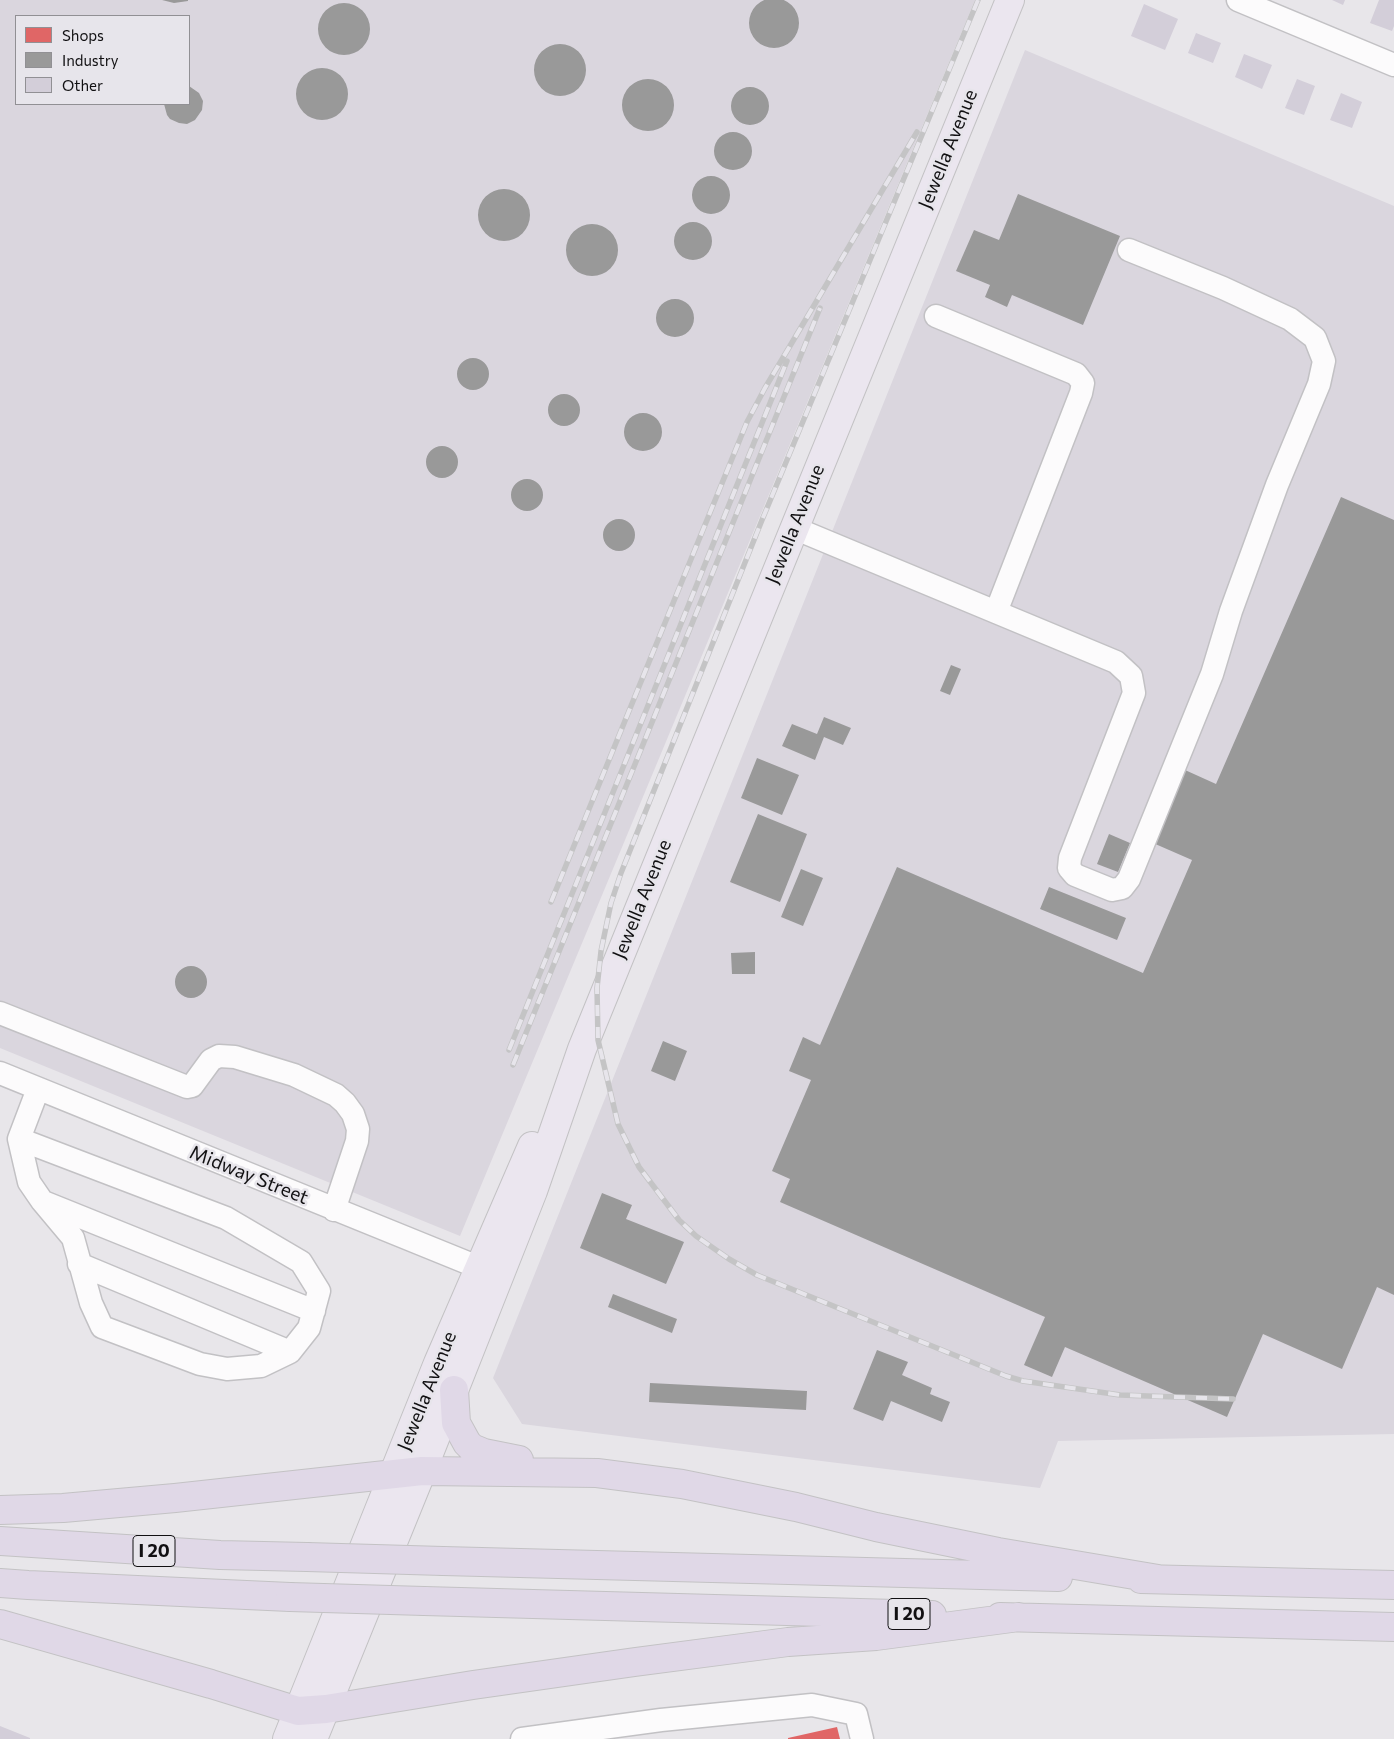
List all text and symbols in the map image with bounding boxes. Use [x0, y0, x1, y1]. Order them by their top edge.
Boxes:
legend [15, 15, 190, 105]
text: Shops [62, 26, 104, 44]
text: Industry [62, 51, 119, 69]
text: Other [62, 76, 103, 94]
street label: Jewella Avenue [914, 86, 982, 212]
street label: Jewella Avenue [761, 461, 829, 587]
street label: Jewella Avenue [608, 836, 676, 962]
street label: Midway Street [186, 1141, 312, 1209]
street label: Jewella Avenue [393, 1328, 461, 1454]
road number: I 20 [133, 1535, 175, 1566]
road number: I 20 [888, 1598, 930, 1630]

